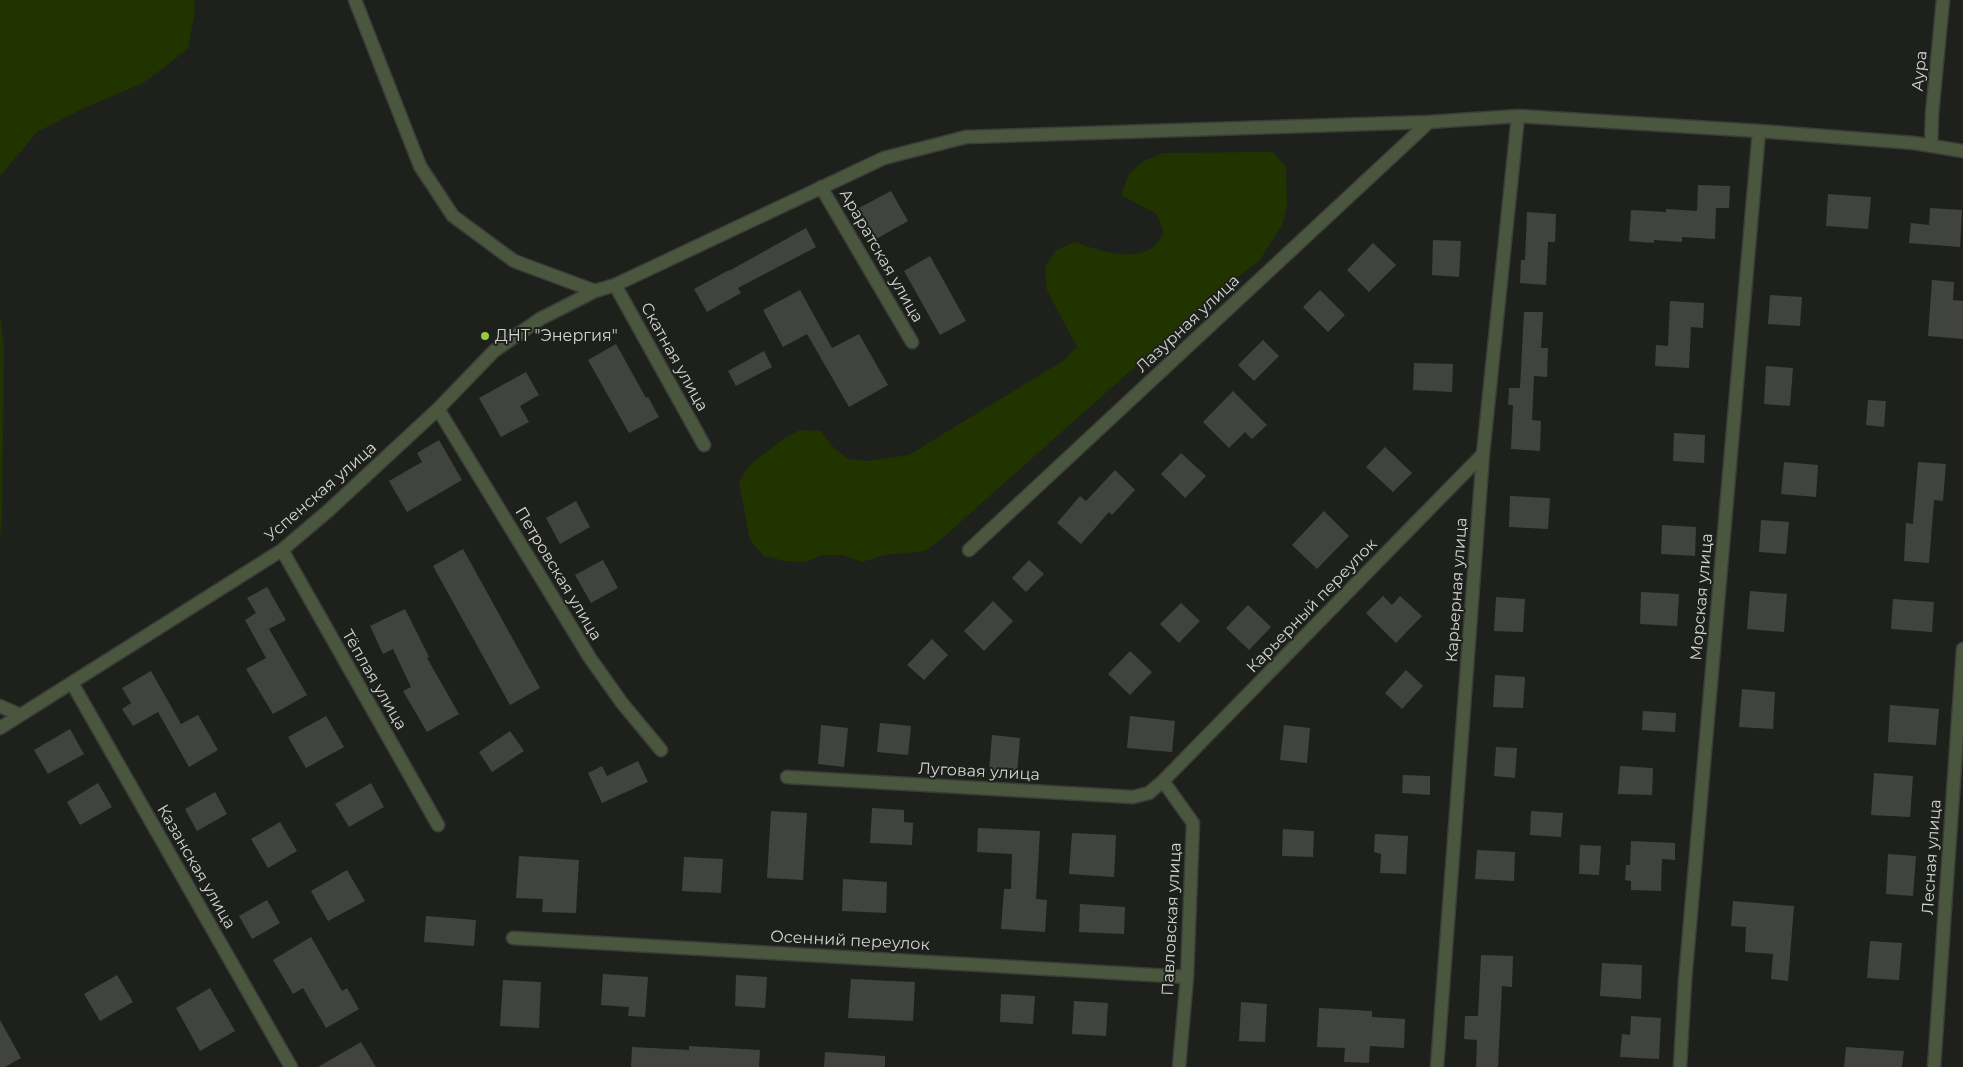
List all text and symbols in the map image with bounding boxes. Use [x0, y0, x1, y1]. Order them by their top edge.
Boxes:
street label: Аура [1908, 50, 1932, 92]
street label: Араратская улица [835, 186, 927, 326]
street label: Лазурная улица [1132, 271, 1244, 377]
street label: Скатная улица [636, 299, 712, 415]
place label: ДНТ "Энергия" [495, 326, 618, 346]
marker: ДНТ "Энергия" [479, 330, 491, 342]
street label: Успенская улица [261, 438, 381, 546]
street label: Петровская улица [511, 504, 605, 644]
street label: Карьерная улица [1442, 517, 1472, 663]
street label: Морская улица [1687, 532, 1717, 662]
street label: Карьерный переулок [1243, 535, 1381, 677]
street label: Тёплая улица [338, 626, 410, 734]
street label: Луговая улица [918, 759, 1040, 785]
street label: Лесная улица [1918, 799, 1946, 915]
street label: Казанская улица [153, 801, 239, 933]
street label: Павловская улица [1158, 842, 1186, 996]
street label: Осенний переулок [770, 927, 930, 955]

